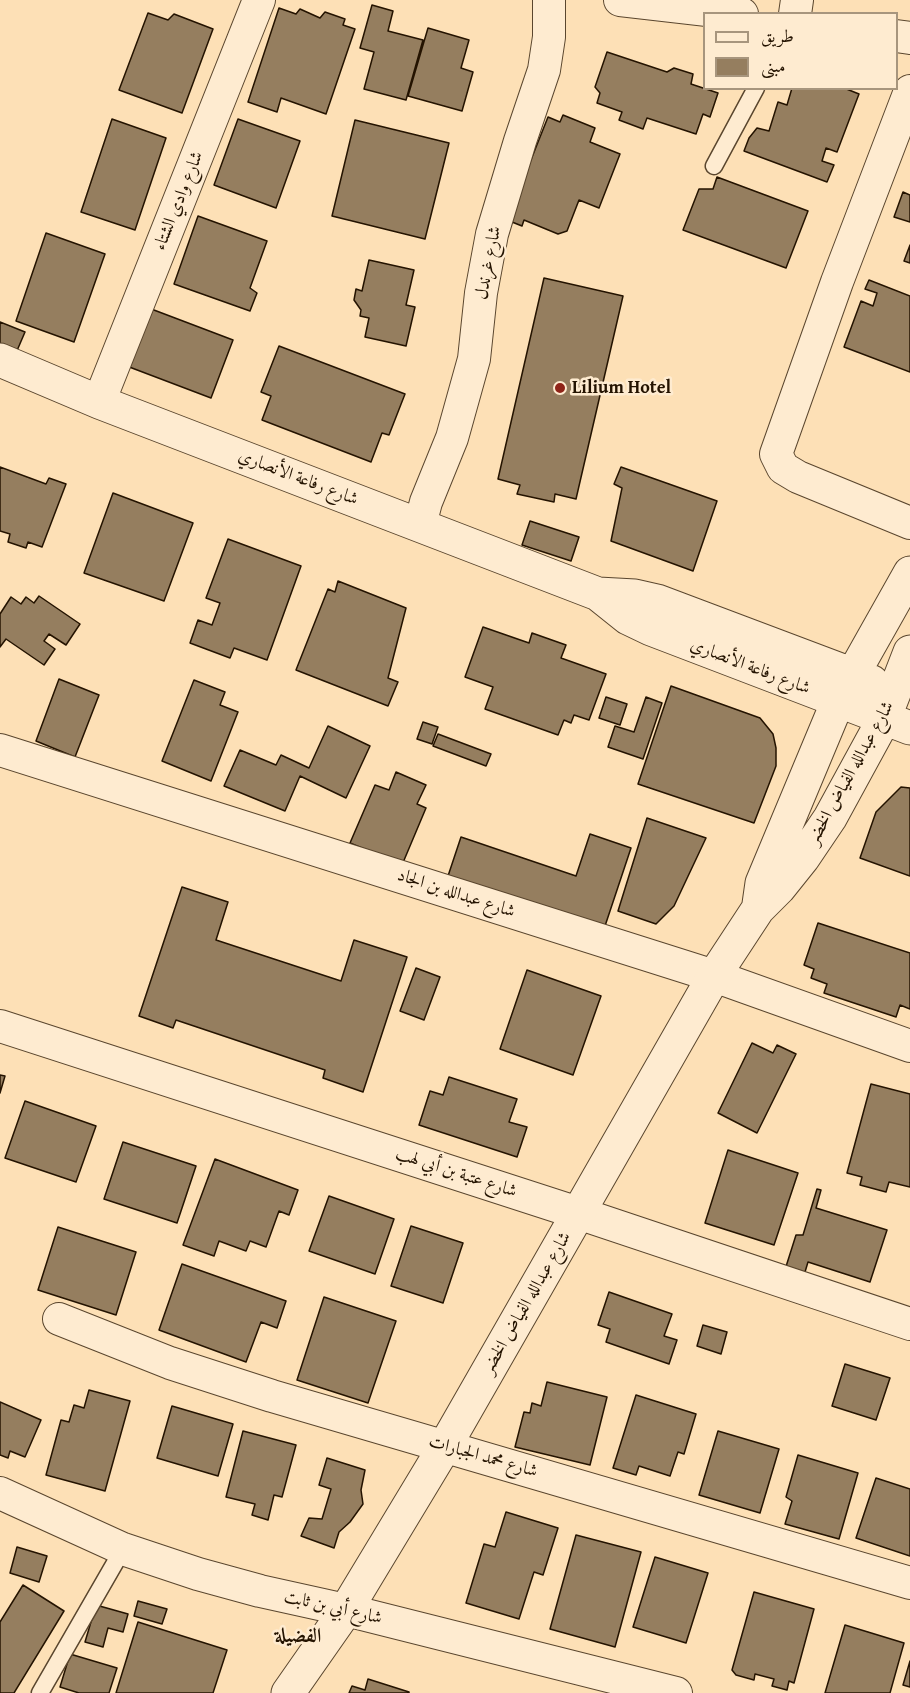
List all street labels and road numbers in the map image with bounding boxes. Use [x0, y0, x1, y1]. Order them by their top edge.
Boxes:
street label: شارع وادي الشتاء [149, 148, 209, 254]
street label: شارع غرندل [471, 224, 507, 302]
street label: شارع رفاعة الأنصاري [235, 445, 361, 511]
street label: شارع رفاعة الأنصاري [687, 634, 813, 700]
street label: شارع عبدالله الفياض الخضر [803, 698, 899, 848]
street label: شارع عبدالله بن الجاد [394, 865, 518, 923]
street label: شارع عتبة بن أبي لهب [393, 1143, 519, 1203]
street label: شارع عبدالله الفياض الخضر [478, 1228, 576, 1378]
street label: شارع محمد الجبارات [426, 1431, 540, 1483]
street label: شارع أبي بن ثابت [282, 1586, 384, 1630]

